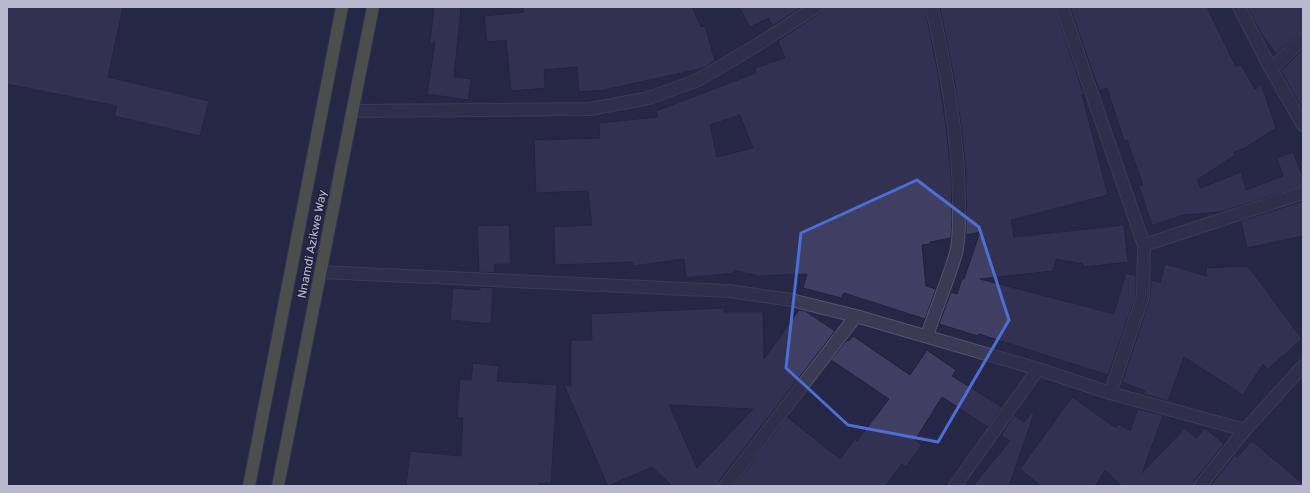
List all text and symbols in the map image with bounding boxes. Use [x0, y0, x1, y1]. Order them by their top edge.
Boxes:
street label: Nnamdi Azikwe Way [295, 188, 329, 299]

